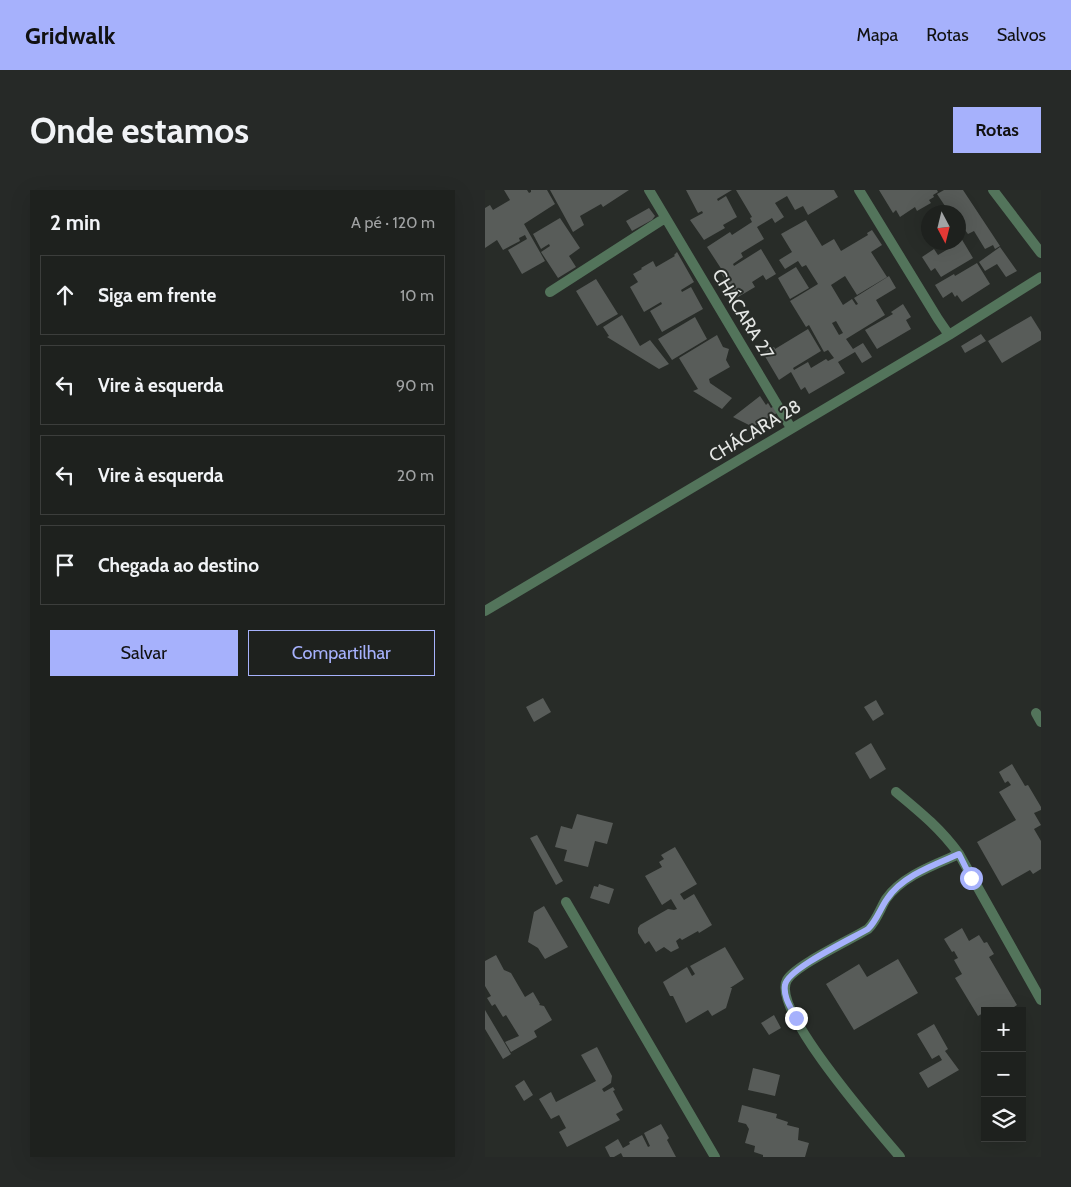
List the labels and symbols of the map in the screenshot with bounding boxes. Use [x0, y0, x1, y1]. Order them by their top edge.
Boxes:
north arrow [921, 205, 966, 250]
street label: CHÁCARA 27 [707, 265, 779, 363]
street label: CHÁCARA 28 [705, 395, 805, 467]
route start [960, 867, 983, 890]
route end [785, 1007, 808, 1030]

